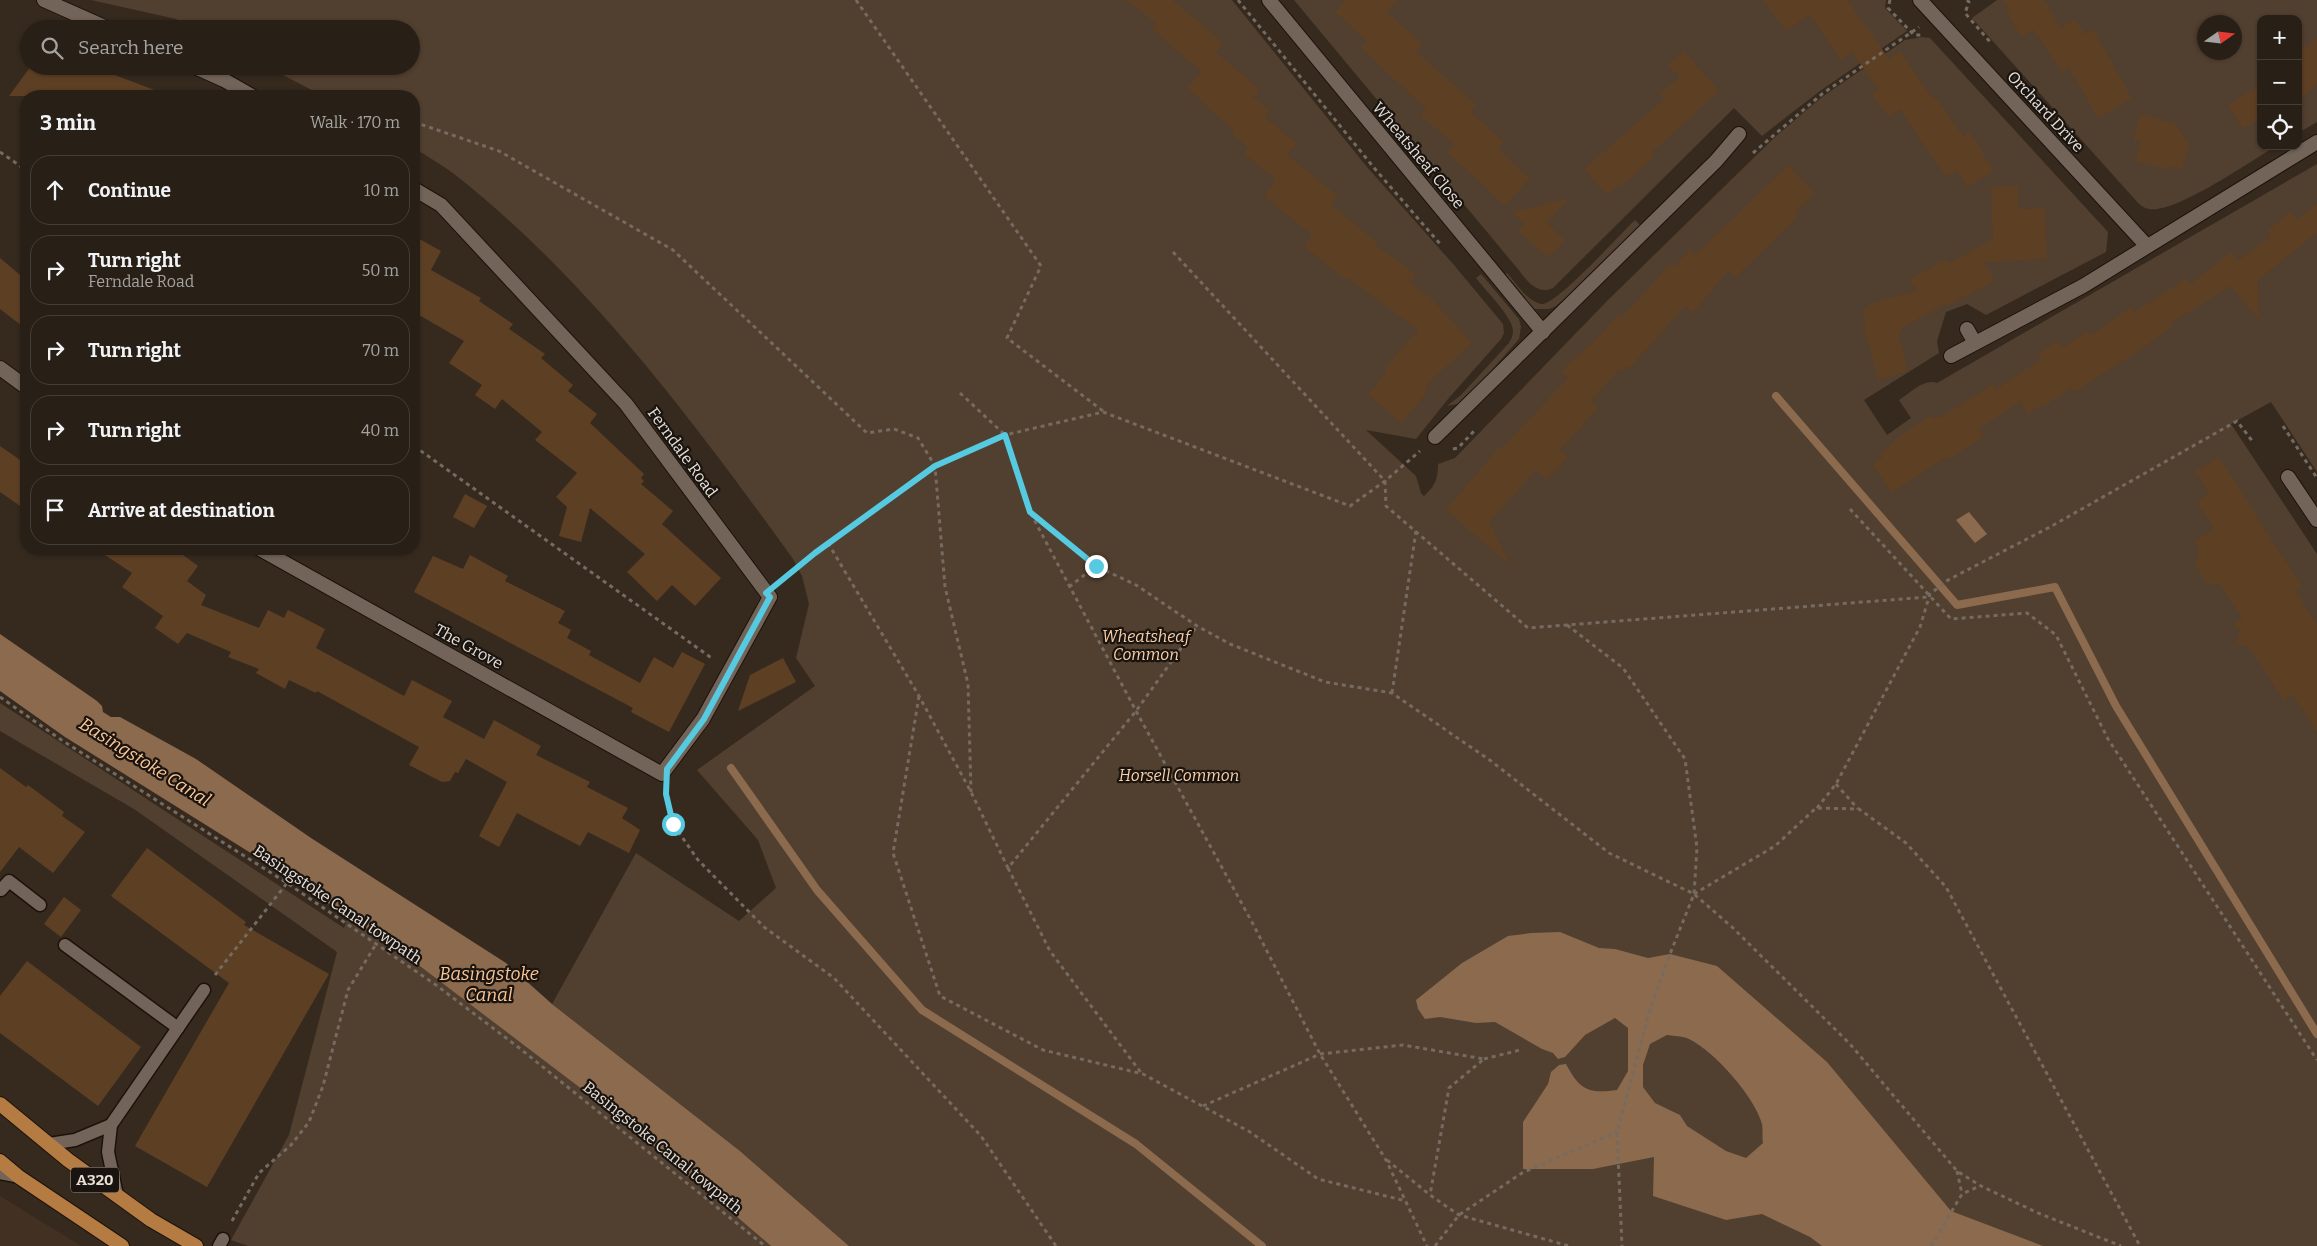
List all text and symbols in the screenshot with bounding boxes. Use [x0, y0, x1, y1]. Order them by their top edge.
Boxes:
north arrow [2197, 15, 2242, 60]
map controls [2257, 15, 2302, 150]
button: + [2257, 15, 2302, 60]
search box [20, 20, 420, 75]
icon: search [38, 34, 66, 62]
text: Search here [78, 36, 183, 59]
button: − [2257, 60, 2302, 105]
street label: Orchard Drive [2003, 67, 2088, 156]
street label: Wheatsheaf Close [1369, 98, 1469, 212]
button: locate [2257, 105, 2302, 150]
text: 3 min [40, 110, 96, 136]
text: Walk · 170 m [310, 113, 400, 132]
icon: ahead [41, 176, 69, 204]
text: Continue [88, 179, 171, 202]
text: 10 m [364, 181, 399, 200]
text: Turn right [88, 249, 181, 272]
icon: right [41, 256, 69, 284]
text: 50 m [362, 261, 399, 280]
text: Ferndale Road [88, 272, 194, 291]
icon: right [41, 336, 69, 364]
text: Turn right [88, 339, 181, 362]
text: 70 m [363, 341, 399, 360]
street label: Ferndale Road [644, 404, 722, 501]
icon: right [41, 416, 69, 444]
text: Turn right [88, 419, 181, 442]
text: 40 m [361, 421, 399, 440]
icon: arrive [41, 496, 69, 524]
text: Arrive at destination [88, 499, 275, 522]
route end [1085, 555, 1108, 578]
street label: The Grove [431, 620, 506, 673]
park label: Wheatsheaf Common [1102, 627, 1193, 664]
water label: Basingstoke Canal [75, 713, 215, 811]
park label: Horsell Common [1119, 766, 1239, 785]
route start [662, 813, 685, 836]
street label: Basingstoke Canal towpath [250, 841, 426, 968]
water label: Basingstoke Canal [439, 963, 539, 1006]
street label: Basingstoke Canal towpath [579, 1077, 746, 1218]
road number: A320 [71, 1168, 119, 1192]

